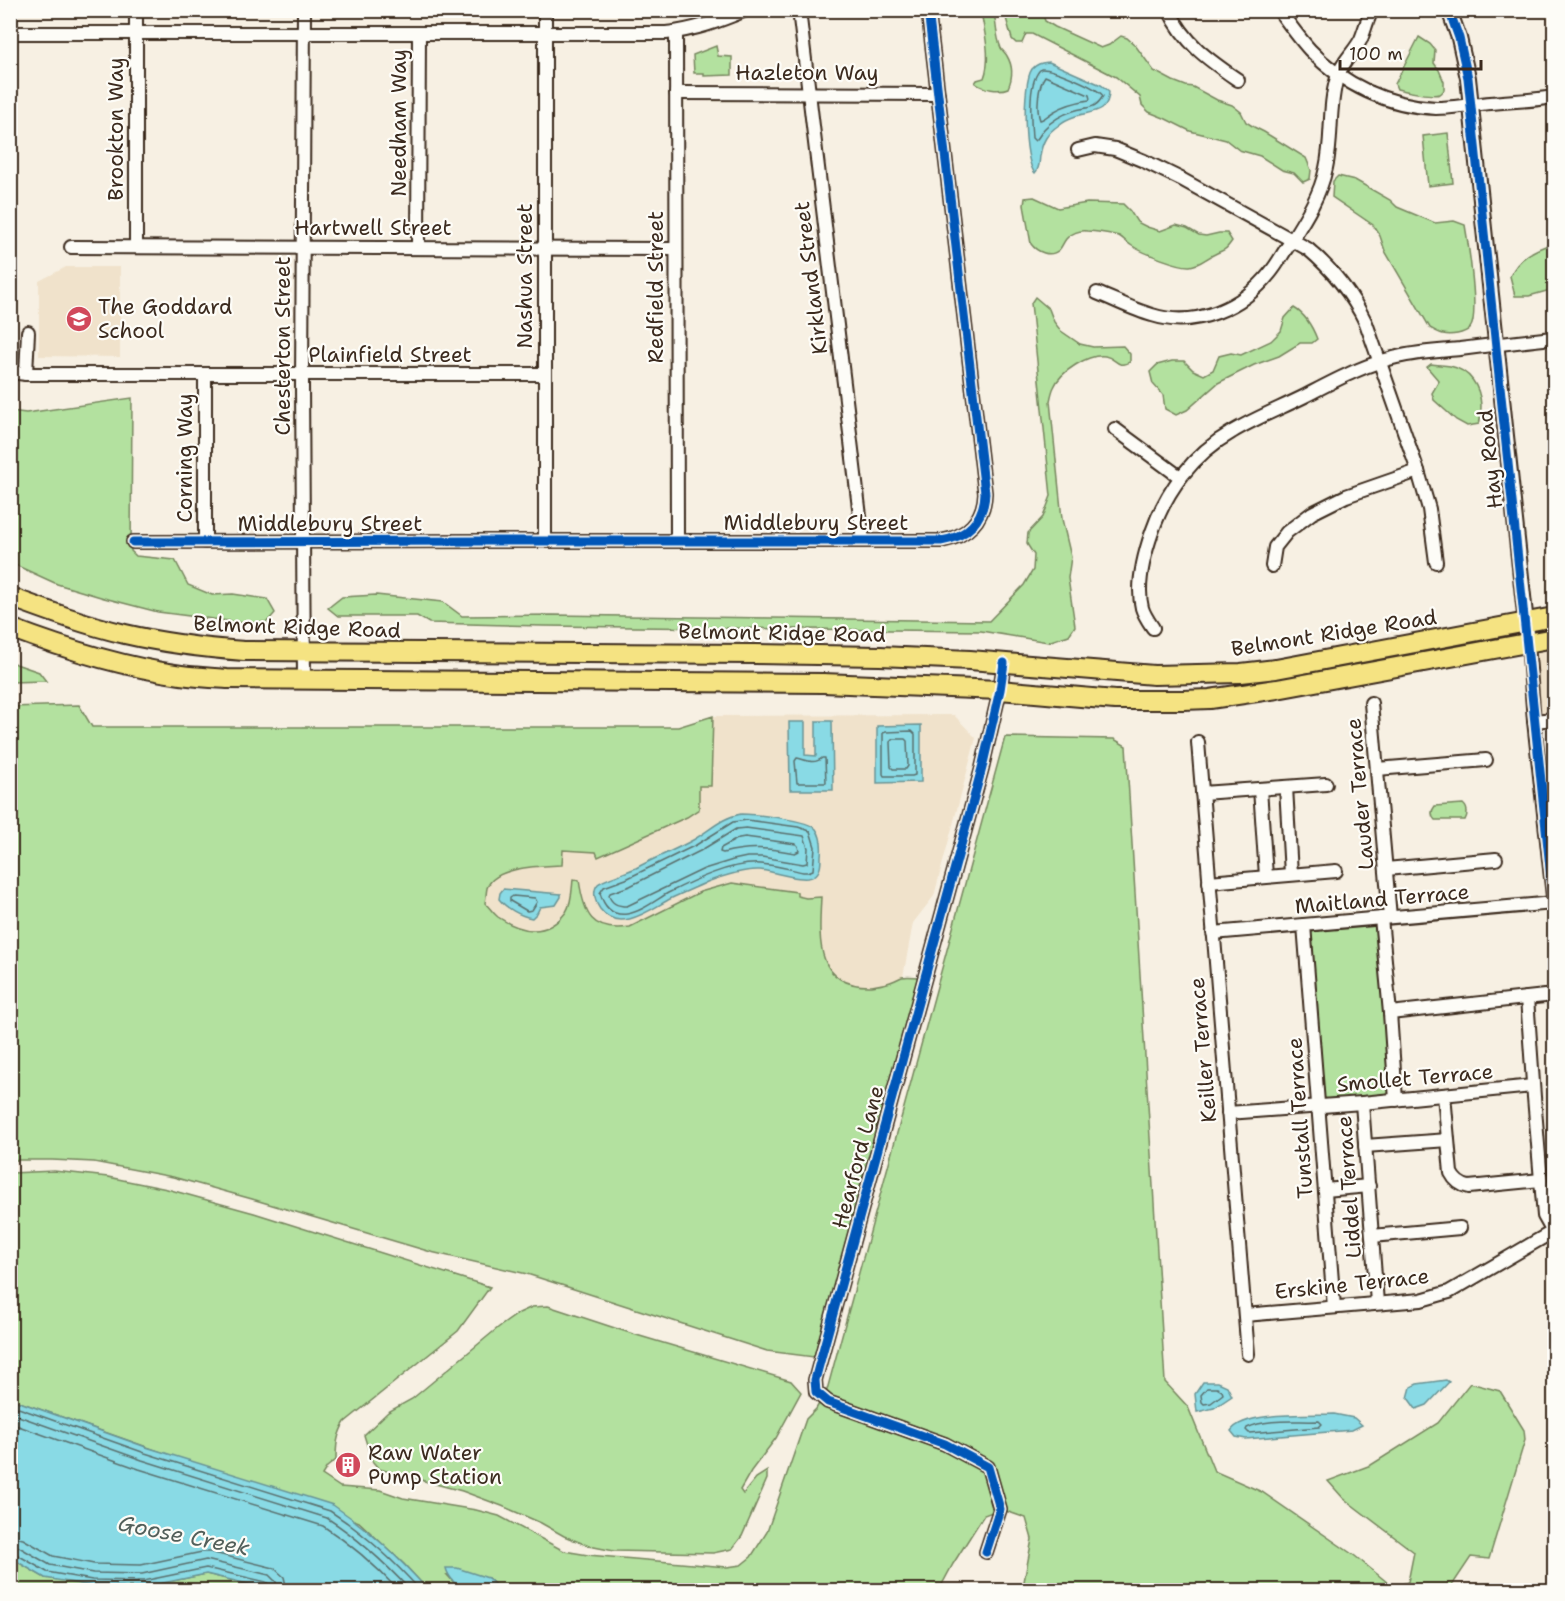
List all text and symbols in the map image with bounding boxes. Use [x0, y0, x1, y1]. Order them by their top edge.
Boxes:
scale bar [1340, 33, 1481, 71]
text: 100 m [1349, 42, 1403, 66]
street label: Needham Way [385, 49, 413, 197]
street label: Brookton Way [102, 57, 130, 201]
street label: Hazleton Way [735, 59, 879, 87]
street label: Kirkland Street [788, 200, 834, 356]
street label: Nashua Street [511, 203, 539, 349]
street label: Redfield Street [642, 211, 670, 363]
street label: Hartwell Street [294, 214, 452, 242]
street label: Chesterton Street [269, 256, 297, 436]
place label: The Goddard School [98, 293, 232, 345]
school or university icon: The Goddard School [64, 304, 94, 334]
street label: Plainfield Street [308, 341, 472, 369]
street label: Corning Way [171, 393, 199, 523]
street label: Hay Road [1471, 408, 1509, 510]
street label: Middlebury Street [724, 509, 908, 537]
street label: Middlebury Street [238, 510, 422, 538]
street label: Belmont Ridge Road [1229, 603, 1439, 663]
street label: Belmont Ridge Road [193, 609, 401, 645]
street label: Belmont Ridge Road [678, 617, 886, 649]
street label: Lauder Terrace [1339, 717, 1381, 871]
street label: Maitland Terrace [1294, 877, 1470, 921]
street label: Keiller Terrace [1183, 976, 1223, 1124]
street label: Tunstall Terrace [1280, 1036, 1320, 1200]
street label: Smollet Terrace [1336, 1057, 1494, 1099]
street label: Hearford Lane [825, 1082, 891, 1232]
street label: Liddel Terrace [1330, 1115, 1368, 1259]
street label: Erskine Terrace [1273, 1262, 1431, 1306]
place label: Raw Water Pump Station [368, 1439, 502, 1491]
building icon: Raw Water Pump Station [333, 1450, 363, 1480]
water label: Goose Creek [116, 1509, 253, 1563]

